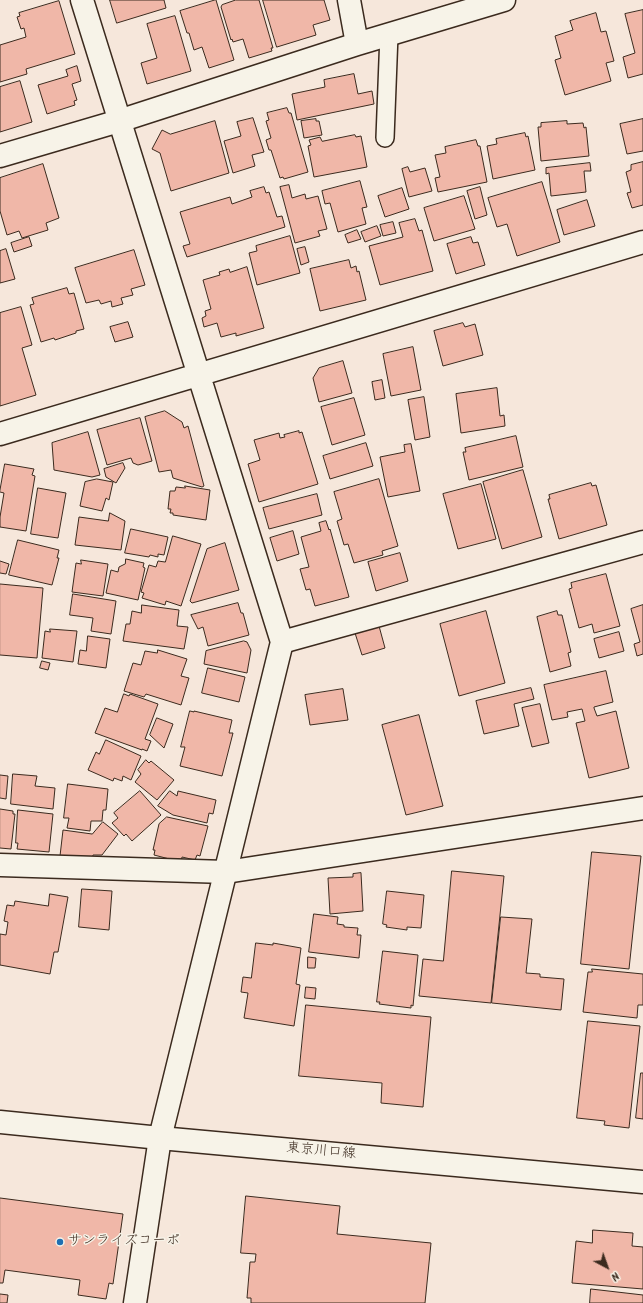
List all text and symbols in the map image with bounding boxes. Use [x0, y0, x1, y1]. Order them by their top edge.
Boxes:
street label: 東京川口線 [285, 1141, 357, 1163]
place label: サンライズコーポ [68, 1234, 180, 1250]
marker: サンライズコーポ [55, 1237, 65, 1247]
north arrow [587, 1247, 627, 1287]
text: N [606, 1267, 623, 1285]

